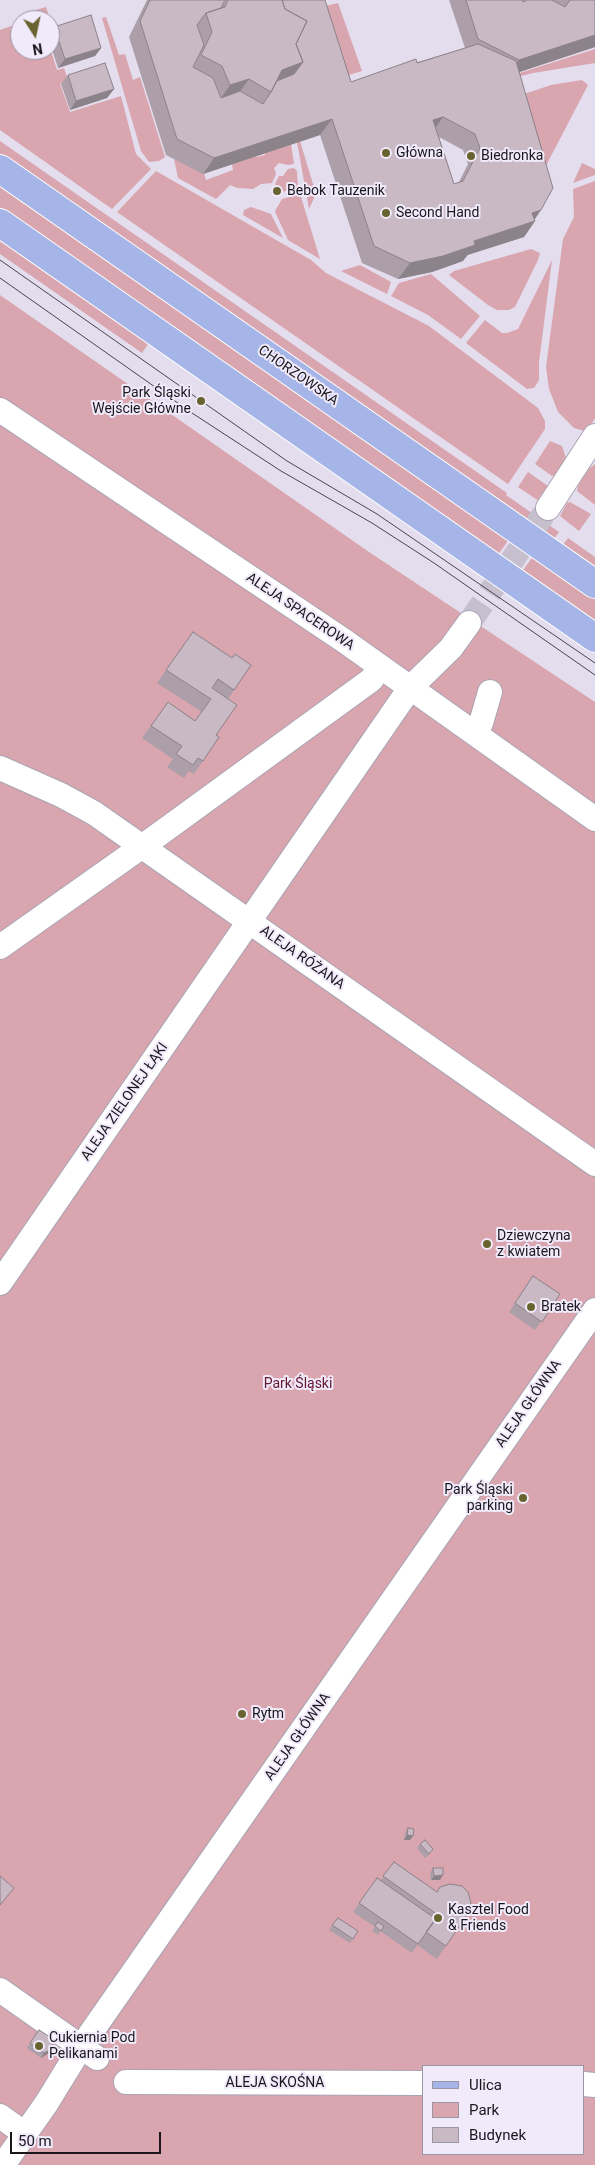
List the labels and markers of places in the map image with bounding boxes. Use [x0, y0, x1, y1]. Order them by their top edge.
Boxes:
place label: Główna [396, 145, 443, 161]
marker: Główna [380, 147, 392, 159]
place label: Biedronka [481, 148, 543, 164]
marker: Biedronka [465, 150, 477, 162]
place label: Bebok Tauzenik [287, 183, 385, 199]
marker: Bebok Tauzenik [271, 185, 283, 197]
place label: Second Hand [396, 205, 479, 221]
marker: Second Hand [380, 207, 392, 219]
place label: Park Śląski Wejście Główne [92, 385, 191, 418]
marker: Park Śląski Wejście Główne [195, 395, 207, 407]
place label: Dziewczyna z kwiatem [497, 1228, 571, 1260]
marker: Dziewczyna z kwiatem [481, 1238, 493, 1250]
place label: Bratek [541, 1299, 581, 1315]
marker: Bratek [525, 1301, 537, 1313]
place label: Park Śląski parking [444, 1482, 513, 1514]
marker: Park Śląski parking [517, 1492, 529, 1504]
place label: Rytm [252, 1706, 284, 1722]
marker: Rytm [236, 1708, 248, 1720]
place label: Kasztel Food & Friends [448, 1902, 529, 1934]
marker: Kasztel Food & Friends [432, 1912, 444, 1924]
place label: Cukiernia Pod Pelikanami [49, 2030, 135, 2062]
marker: Cukiernia Pod Pelikanami [33, 2040, 45, 2052]

